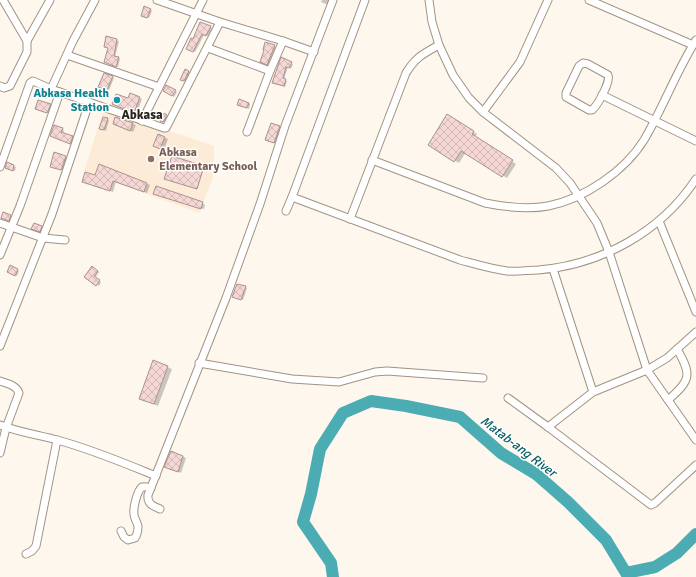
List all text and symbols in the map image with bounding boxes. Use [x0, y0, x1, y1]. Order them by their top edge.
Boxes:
place label: Abkasa Health Station [33, 86, 109, 115]
marker: Abkasa Health Station [112, 95, 122, 105]
district label: Abkasa [121, 107, 163, 123]
place label: Abkasa Elementary School [159, 145, 258, 174]
marker: Abkasa Elementary School [146, 154, 156, 164]
water label: Matab-ang River [477, 413, 561, 482]

